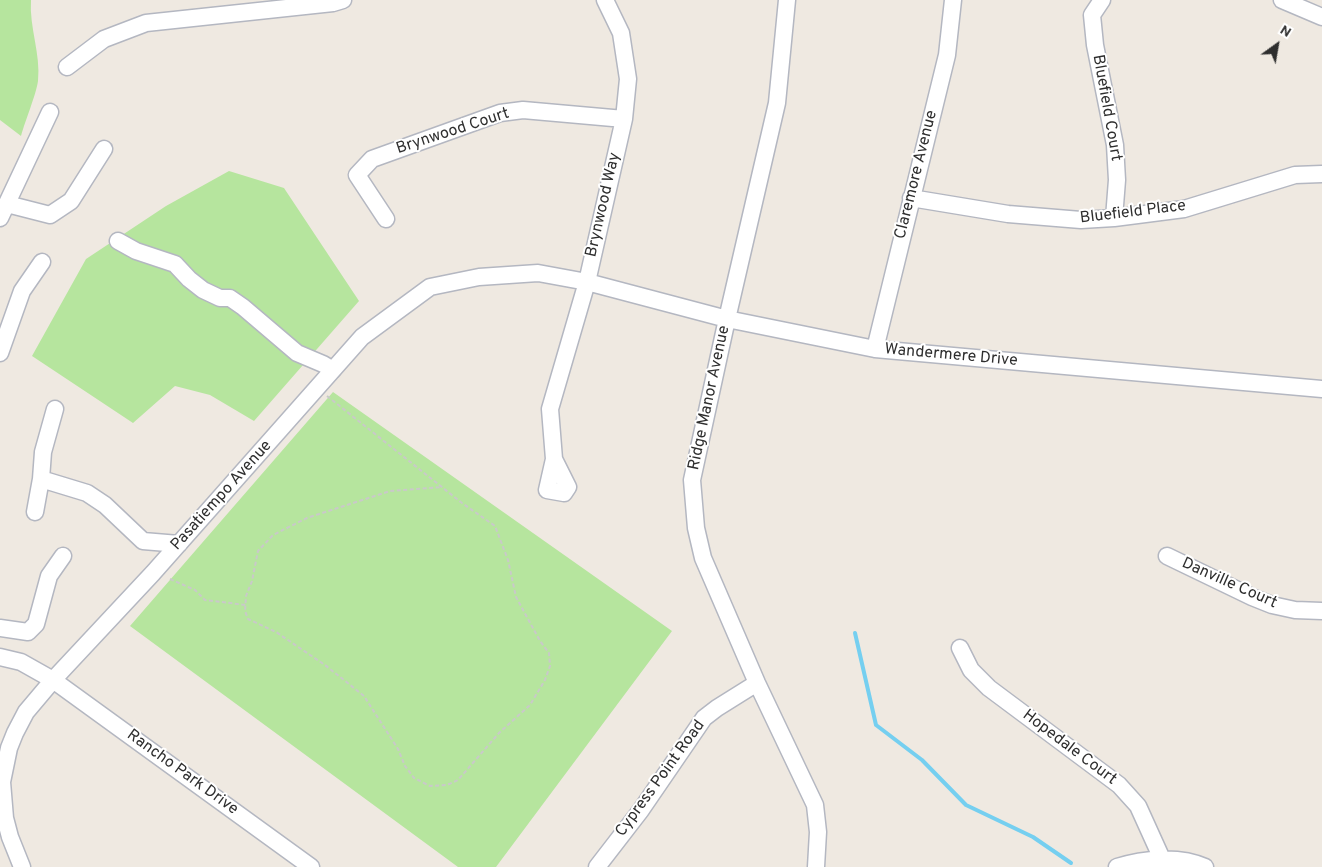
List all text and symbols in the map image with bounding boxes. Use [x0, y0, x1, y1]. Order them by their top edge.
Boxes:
north arrow [1252, 20, 1302, 70]
text: N [1276, 22, 1294, 42]
street label: Bluefield Court [1087, 53, 1125, 163]
street label: Brynwood Court [394, 105, 512, 159]
street label: Claremore Avenue [892, 109, 942, 241]
street label: Brynwood Way [583, 151, 625, 259]
street label: Bluefield Place [1079, 197, 1187, 229]
street label: Ridge Manor Avenue [685, 324, 735, 472]
street label: Wandermere Drive [884, 341, 1018, 371]
street label: Pasatiempo Avenue [168, 437, 276, 555]
street label: Danville Court [1178, 554, 1280, 614]
street label: Hopedale Court [1018, 706, 1120, 790]
street label: Cypress Point Road [612, 717, 710, 841]
street label: Rancho Park Drive [123, 726, 241, 820]

